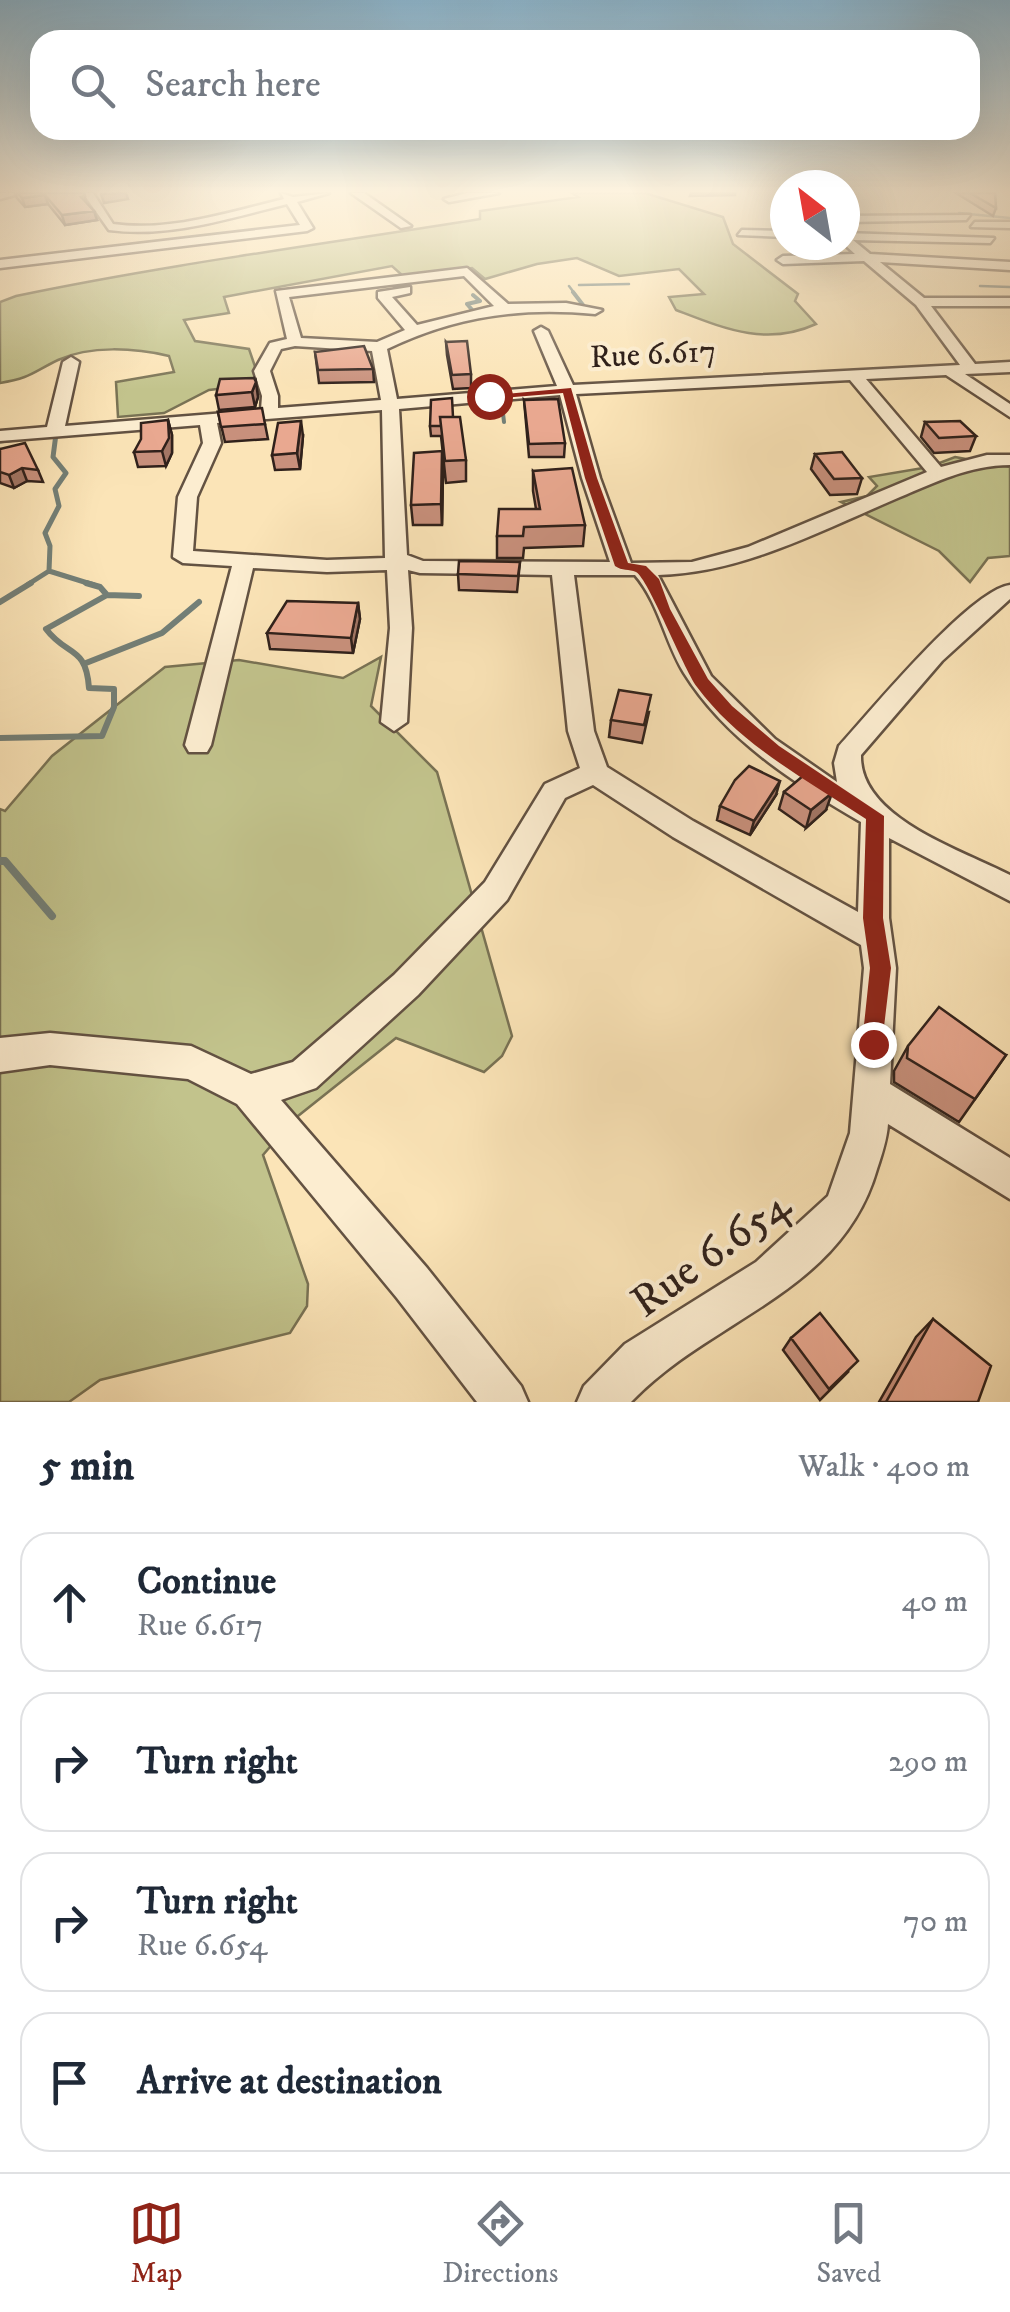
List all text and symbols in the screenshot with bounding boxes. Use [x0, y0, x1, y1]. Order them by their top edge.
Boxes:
search box [30, 30, 980, 140]
icon: search [65, 58, 120, 113]
text: Search here [145, 61, 321, 109]
north arrow [770, 170, 860, 260]
street label: Rue 6.617 [589, 332, 717, 378]
route start [467, 374, 513, 420]
route end [851, 1022, 897, 1068]
street label: Rue 6.654 [620, 1177, 802, 1331]
text: 5 min [40, 1441, 134, 1493]
text: Walk · 400 m [798, 1447, 970, 1487]
text: Continue [137, 1558, 276, 1606]
icon: ahead [42, 1575, 97, 1630]
text: 40 m [901, 1582, 968, 1622]
text: Rue 6.617 [137, 1606, 263, 1646]
icon: right [42, 1735, 97, 1790]
text: Turn right [137, 1738, 298, 1786]
text: 290 m [888, 1742, 968, 1782]
text: Turn right [137, 1878, 298, 1926]
icon: right [42, 1895, 97, 1950]
text: 70 m [903, 1902, 968, 1942]
text: Rue 6.654 [137, 1926, 267, 1966]
icon: arrive [42, 2055, 97, 2110]
text: Arrive at destination [137, 2058, 442, 2106]
tab: Map [129, 2196, 184, 2291]
tab: Directions [442, 2196, 558, 2291]
tab: Saved [817, 2196, 881, 2291]

